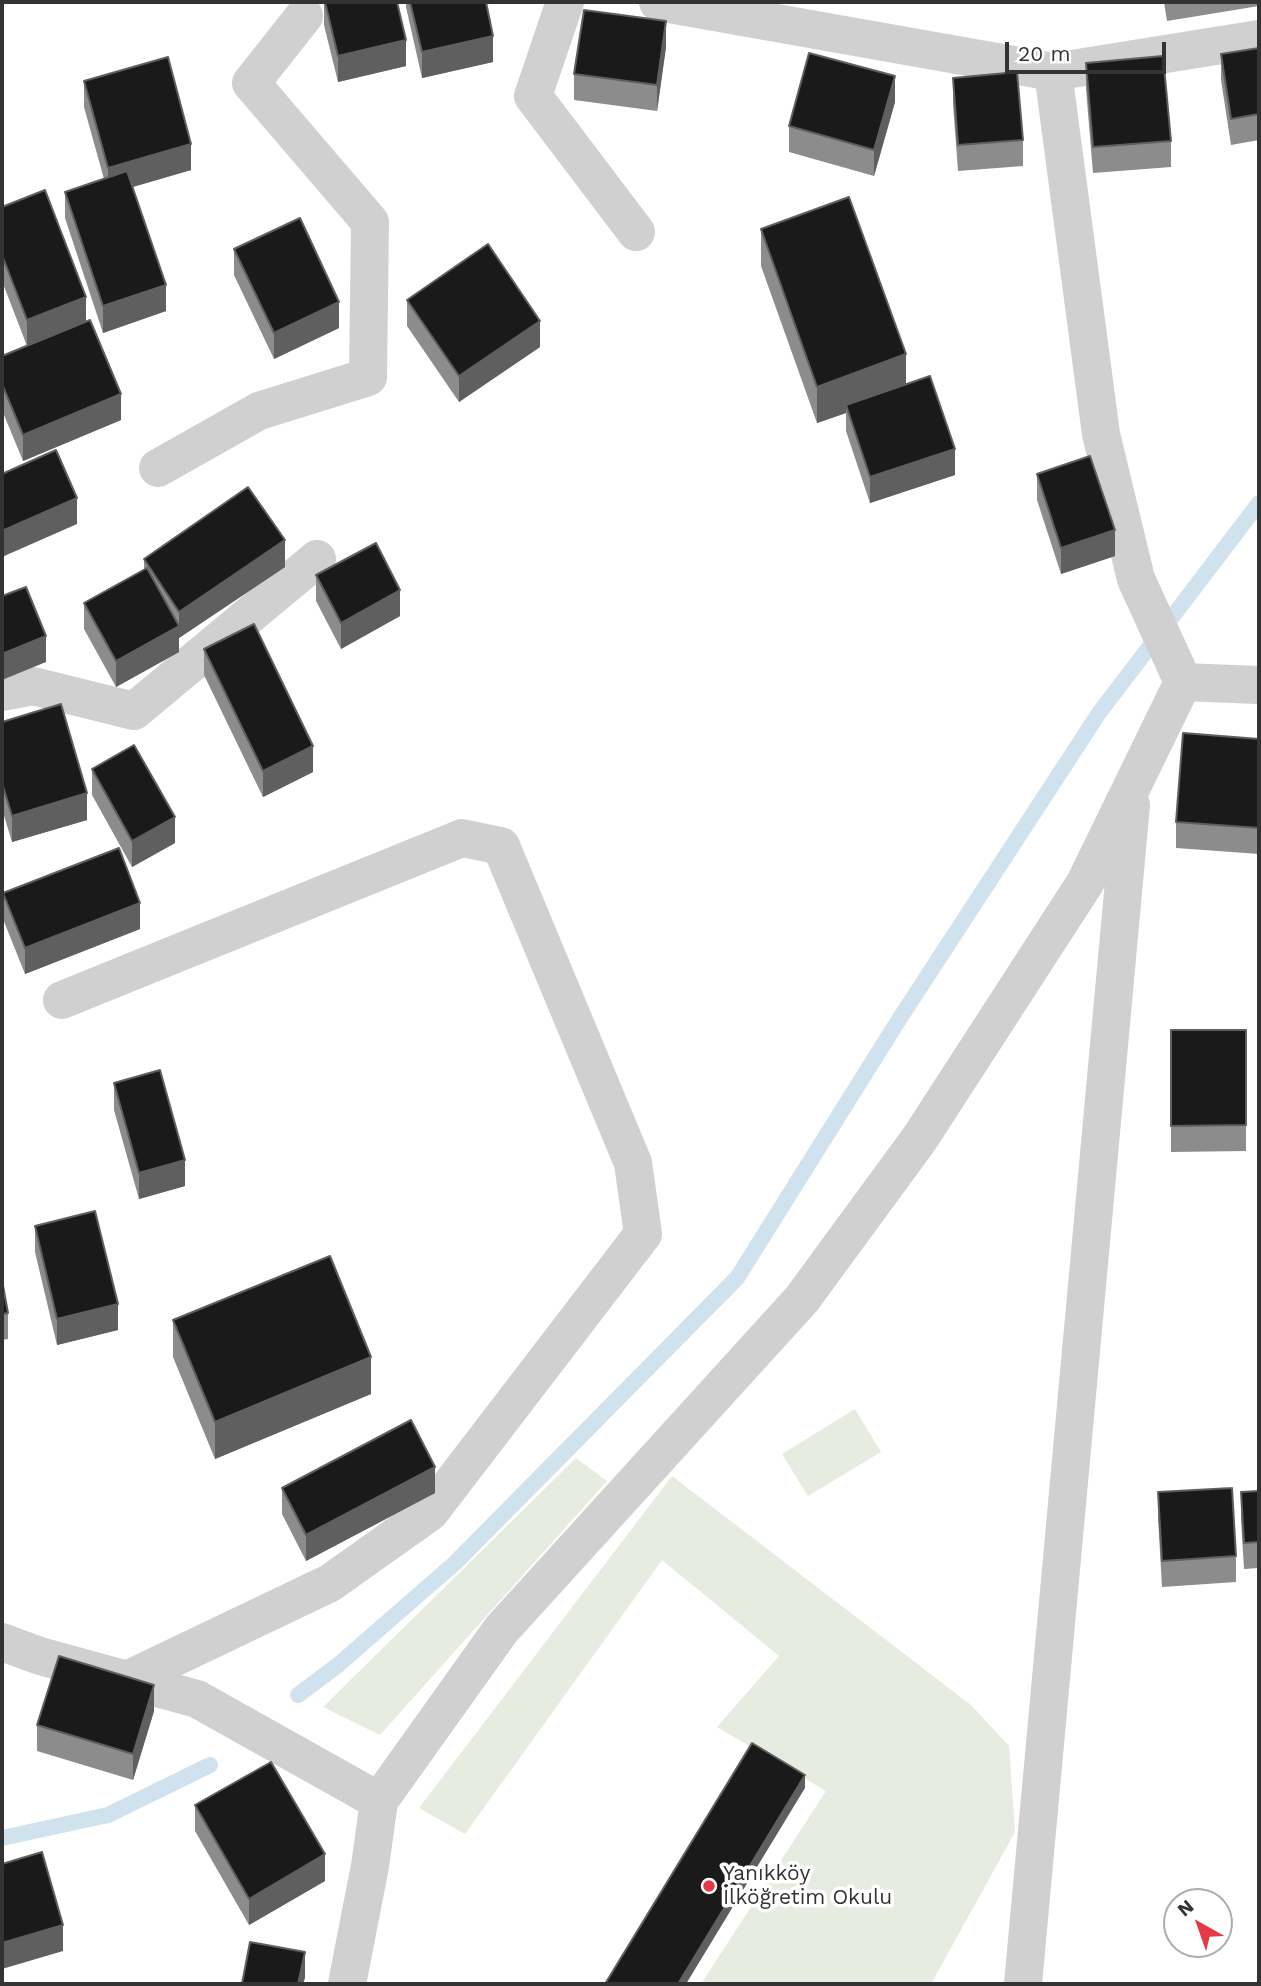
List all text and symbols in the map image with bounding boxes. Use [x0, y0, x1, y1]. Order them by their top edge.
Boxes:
scale bar [1009, 28, 1170, 72]
text: 20 m [1018, 41, 1070, 66]
place label: Yanıkköy İlköğretim Okulu [723, 1861, 892, 1911]
marker: Yanıkköy İlköğretim Okulu [701, 1878, 717, 1894]
north arrow [1163, 1888, 1233, 1958]
text: N [1173, 1895, 1198, 1921]

